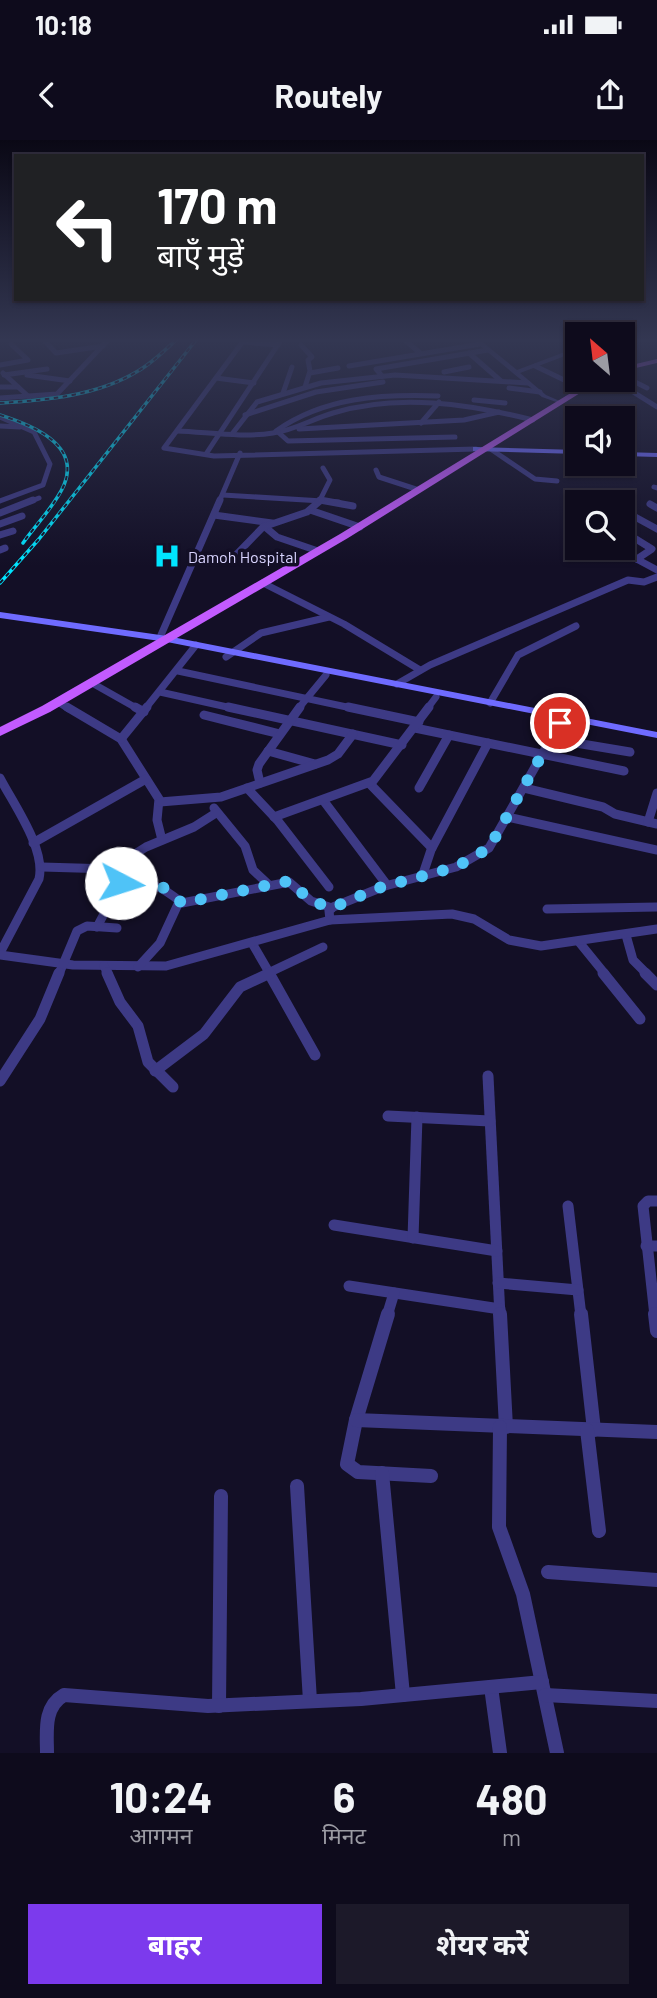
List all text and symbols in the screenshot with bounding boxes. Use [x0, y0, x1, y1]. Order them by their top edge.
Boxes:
text: 10:18 [35, 9, 92, 40]
icon: back [28, 76, 66, 114]
text: Routely [274, 76, 383, 114]
icon: share [591, 76, 629, 114]
text: 170 m [157, 175, 277, 234]
icon: left [42, 182, 133, 273]
text: बाएँ मुड़ें [157, 235, 244, 273]
north arrow [565, 322, 635, 392]
map controls [565, 322, 635, 560]
button: sound [565, 406, 635, 476]
button: search [565, 490, 635, 560]
hospital icon: Damoh Hospital [152, 541, 182, 571]
place label: Damoh Hospital [188, 547, 297, 566]
pin [530, 693, 590, 753]
icon: arrive [541, 704, 579, 742]
position arrow [84, 846, 158, 920]
text: 10:24 [109, 1771, 212, 1821]
text: 6 [333, 1771, 355, 1821]
text: 480 [475, 1773, 548, 1823]
text: आगमन [129, 1821, 192, 1849]
text: मिनट [322, 1821, 366, 1849]
text: m [502, 1823, 521, 1851]
button: बाहर [28, 1904, 322, 1984]
button: शेयर करें [336, 1904, 629, 1984]

